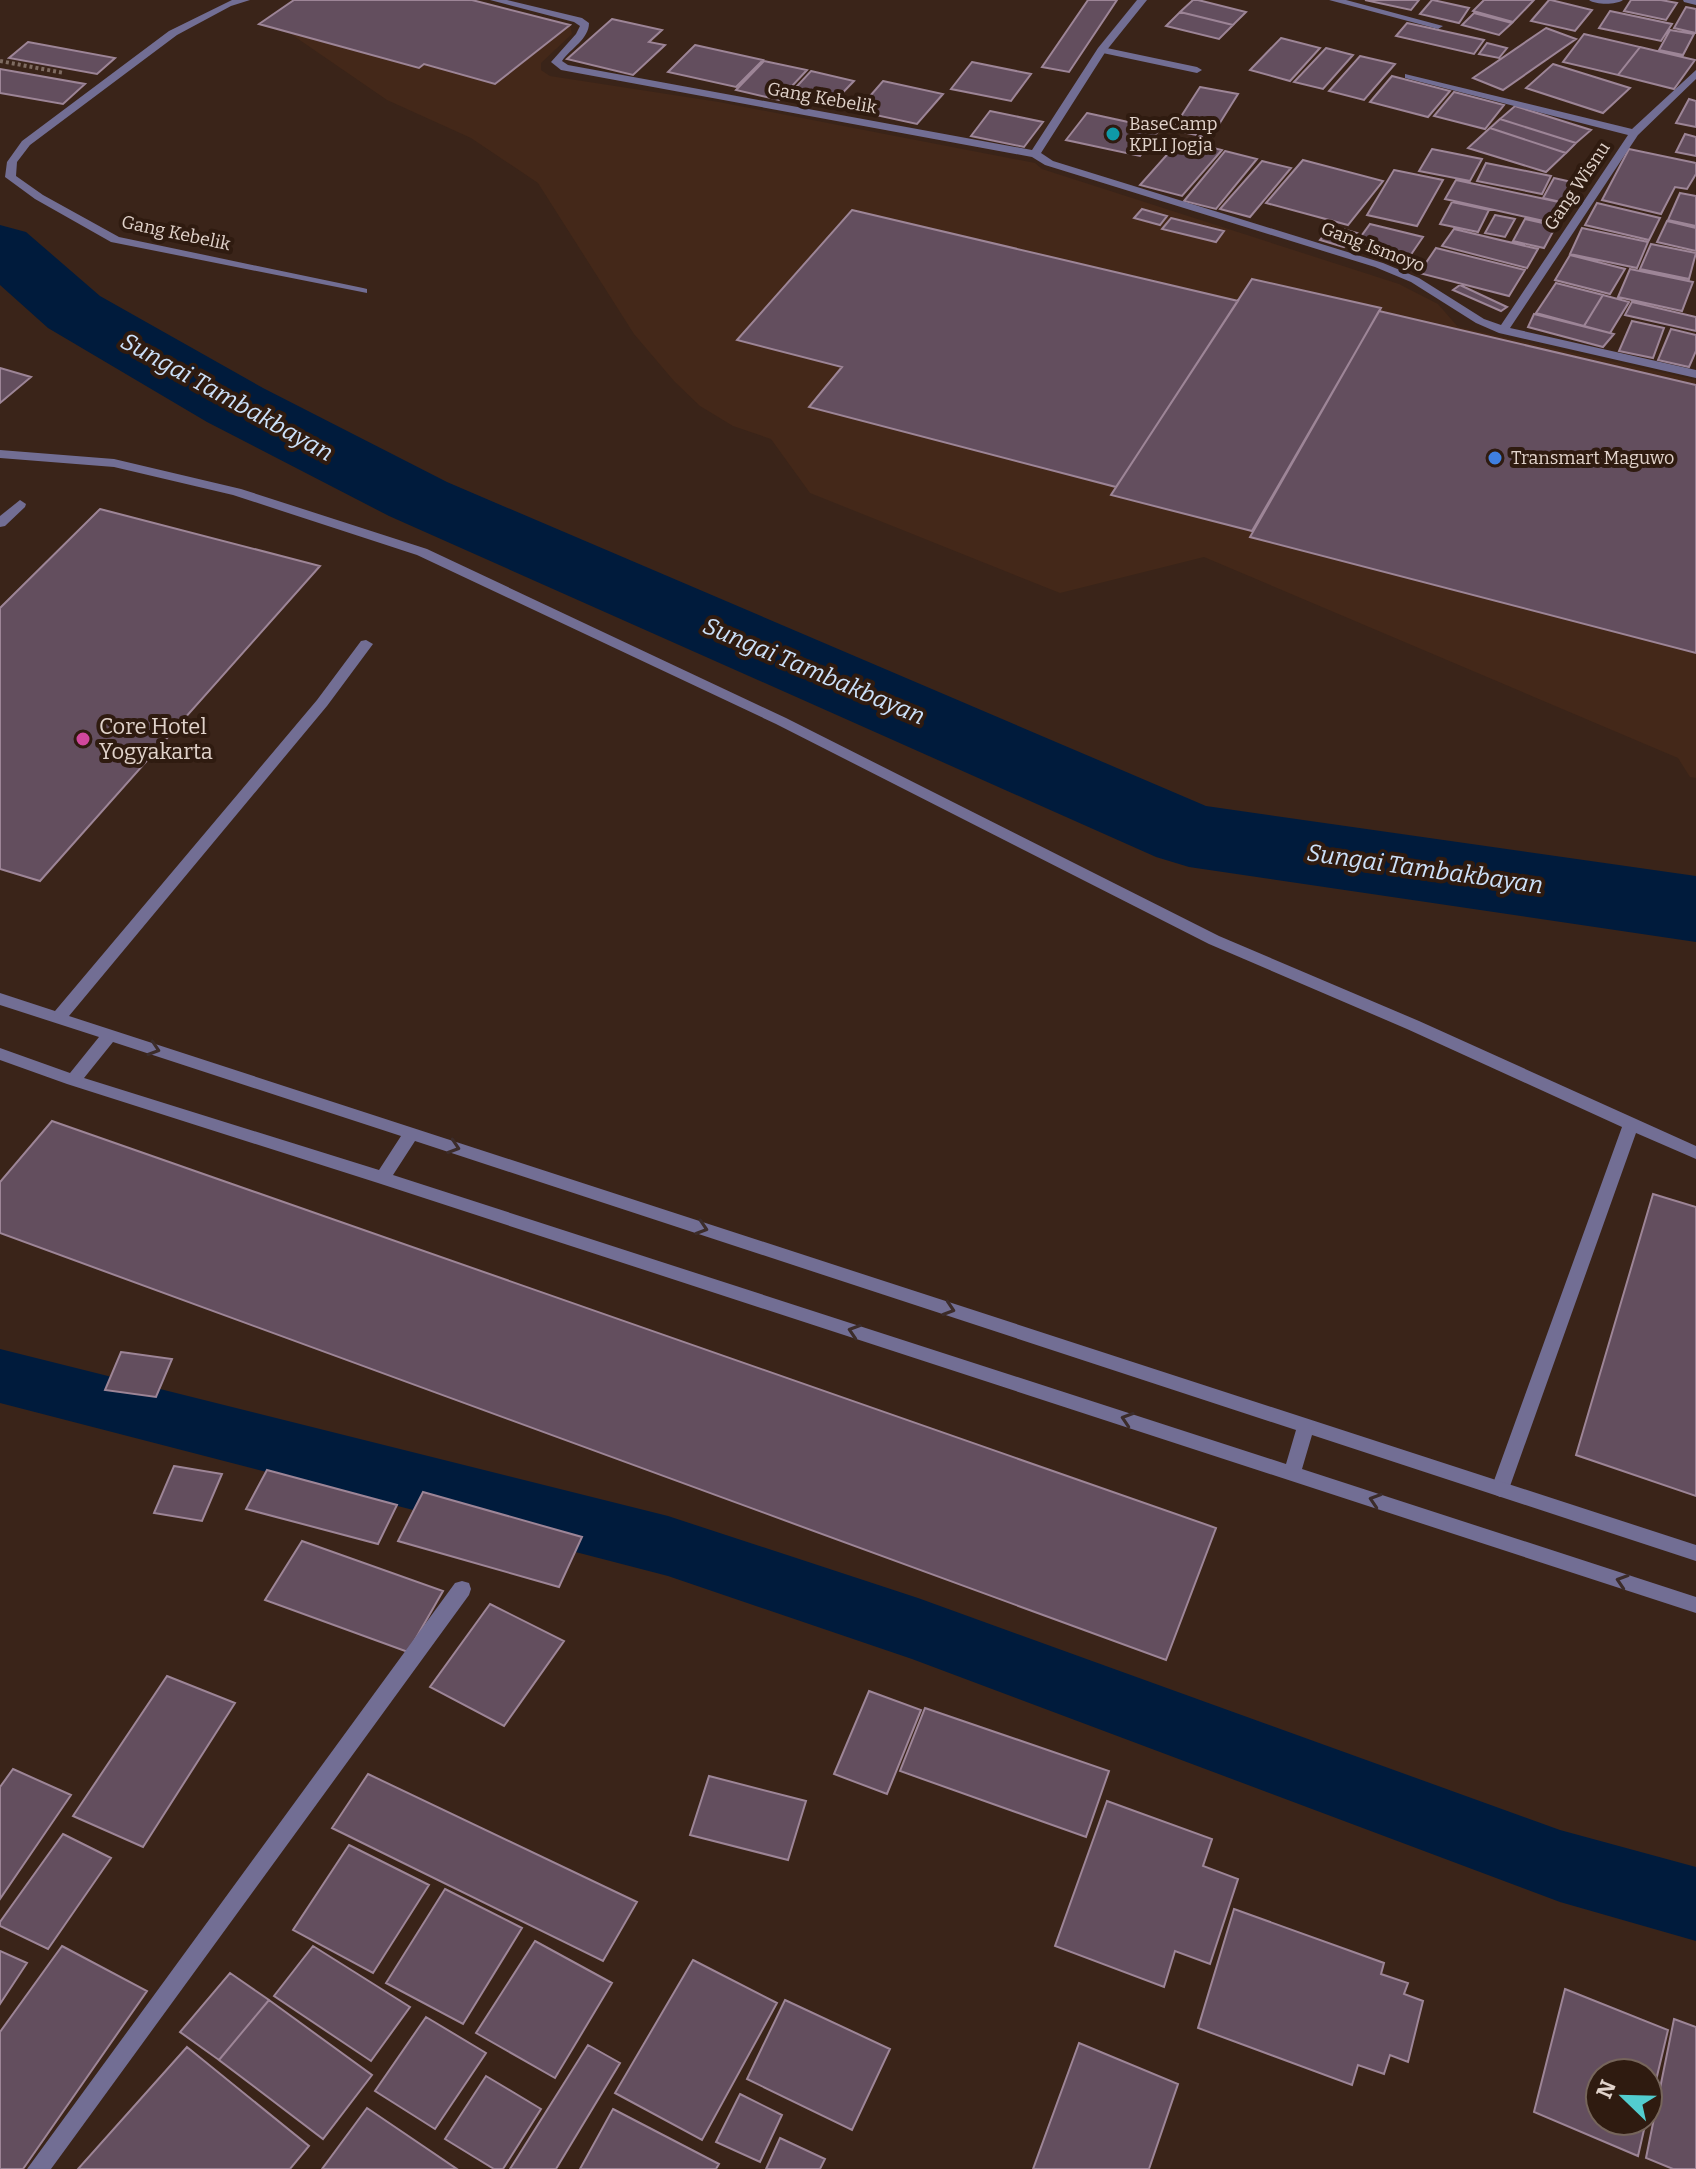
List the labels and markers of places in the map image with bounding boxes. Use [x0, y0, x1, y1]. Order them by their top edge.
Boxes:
place label: BaseCamp KPLI Jogja [1129, 113, 1217, 156]
marker: BaseCamp KPLI Jogja [1104, 125, 1122, 143]
place label: Transmart Maguwo [1511, 447, 1674, 469]
marker: Transmart Maguwo [1486, 449, 1504, 467]
place label: Core Hotel Yogyakarta [99, 713, 213, 765]
marker: Core Hotel Yogyakarta [74, 730, 92, 748]

